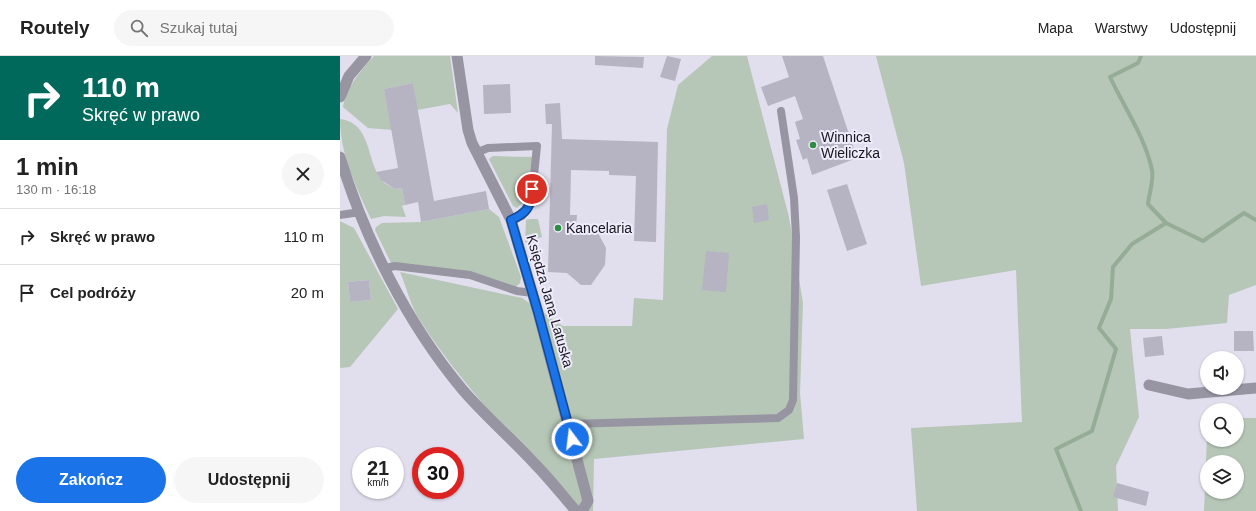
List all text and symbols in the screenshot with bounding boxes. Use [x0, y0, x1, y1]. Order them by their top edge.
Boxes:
search box [114, 10, 394, 46]
text: Routely [20, 17, 90, 38]
icon: search [128, 17, 150, 39]
text: Szukaj tutaj [160, 19, 237, 36]
text: Mapa [1038, 20, 1073, 36]
text: Warstwy [1095, 20, 1148, 36]
text: Udostępnij [1170, 20, 1236, 36]
icon: right [16, 72, 68, 124]
text: 110 m [82, 72, 160, 103]
text: Skręć w prawo [82, 105, 200, 125]
place label: Winnica Wieliczka [821, 129, 880, 161]
marker: Winnica Wieliczka [808, 140, 818, 150]
text: 1 min [16, 153, 79, 180]
button: close [282, 153, 324, 195]
pin [515, 172, 549, 206]
icon: arrive [521, 178, 543, 200]
text: 130 m · 16:18 [16, 182, 96, 197]
place label: Kancelaria [566, 220, 632, 236]
marker: Kancelaria [553, 223, 563, 233]
icon: right [16, 226, 38, 248]
text: Skręć w prawo [50, 228, 155, 245]
text: 110 m [283, 228, 324, 245]
street label: Księdza Jana Latuska [523, 233, 577, 369]
icon: arrive [16, 282, 38, 304]
text: Cel podróży [50, 284, 136, 301]
text: 20 m [291, 284, 324, 301]
map controls [1200, 351, 1244, 499]
button: sound [1200, 351, 1244, 395]
button: search [1200, 403, 1244, 447]
position arrow [551, 418, 593, 460]
speed limit sign: 30 [412, 447, 464, 499]
button: layers [1200, 455, 1244, 499]
button: Zakończ [16, 457, 166, 503]
button: Udostępnij [174, 457, 324, 503]
text: 21 [367, 457, 389, 479]
text: km/h [367, 477, 389, 488]

